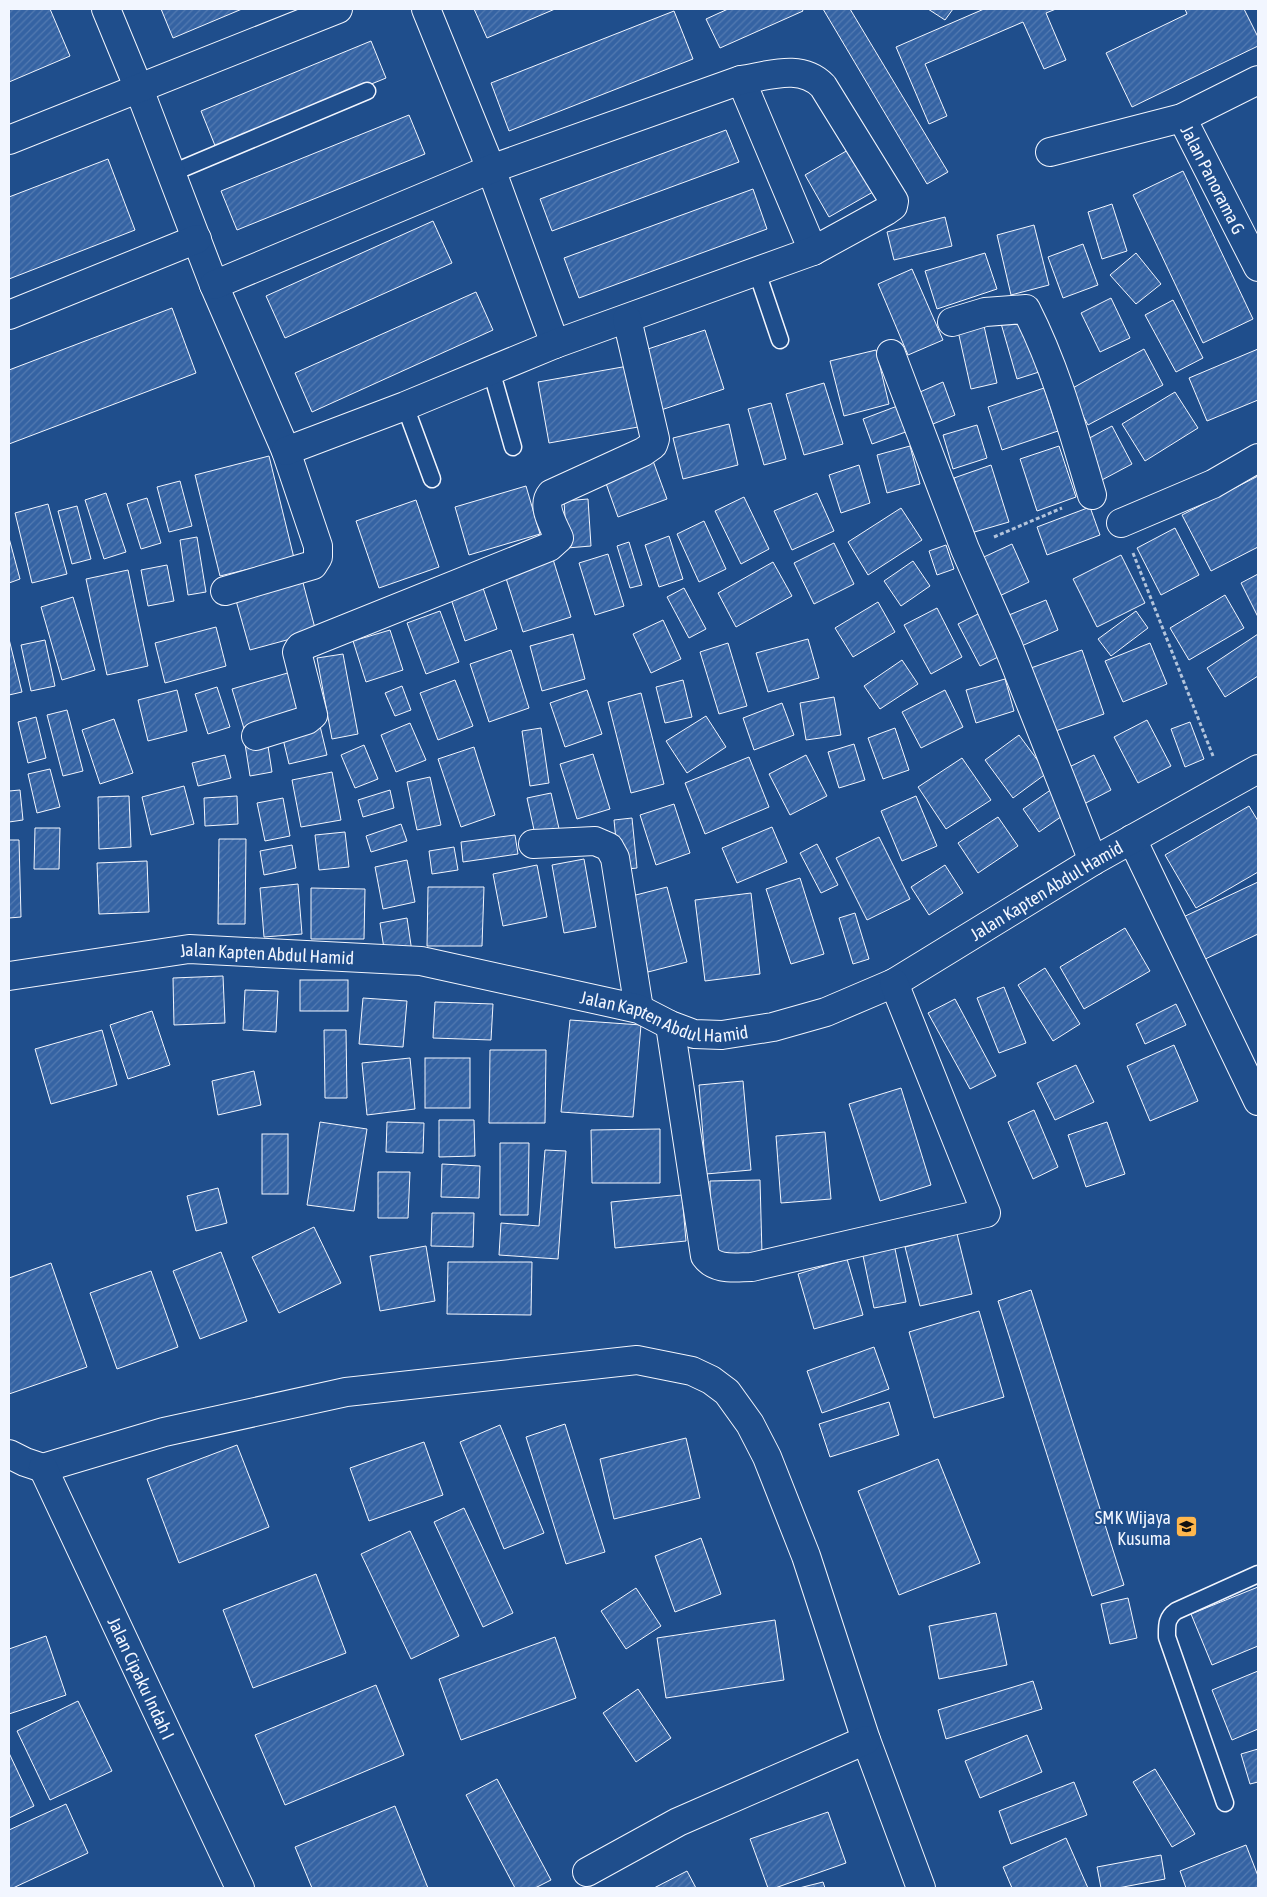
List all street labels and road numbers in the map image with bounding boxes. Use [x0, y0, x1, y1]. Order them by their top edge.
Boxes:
street label: Jalan Panorama G [1177, 122, 1250, 237]
street label: Jalan Kapten Abdul Hamid [966, 836, 1126, 944]
street label: Jalan Kapten Abdul Hamid [178, 938, 355, 968]
street label: Jalan Kapten Abdul Hamid [578, 986, 750, 1046]
street label: Jalan Cipaku Indah I [104, 1613, 179, 1743]

